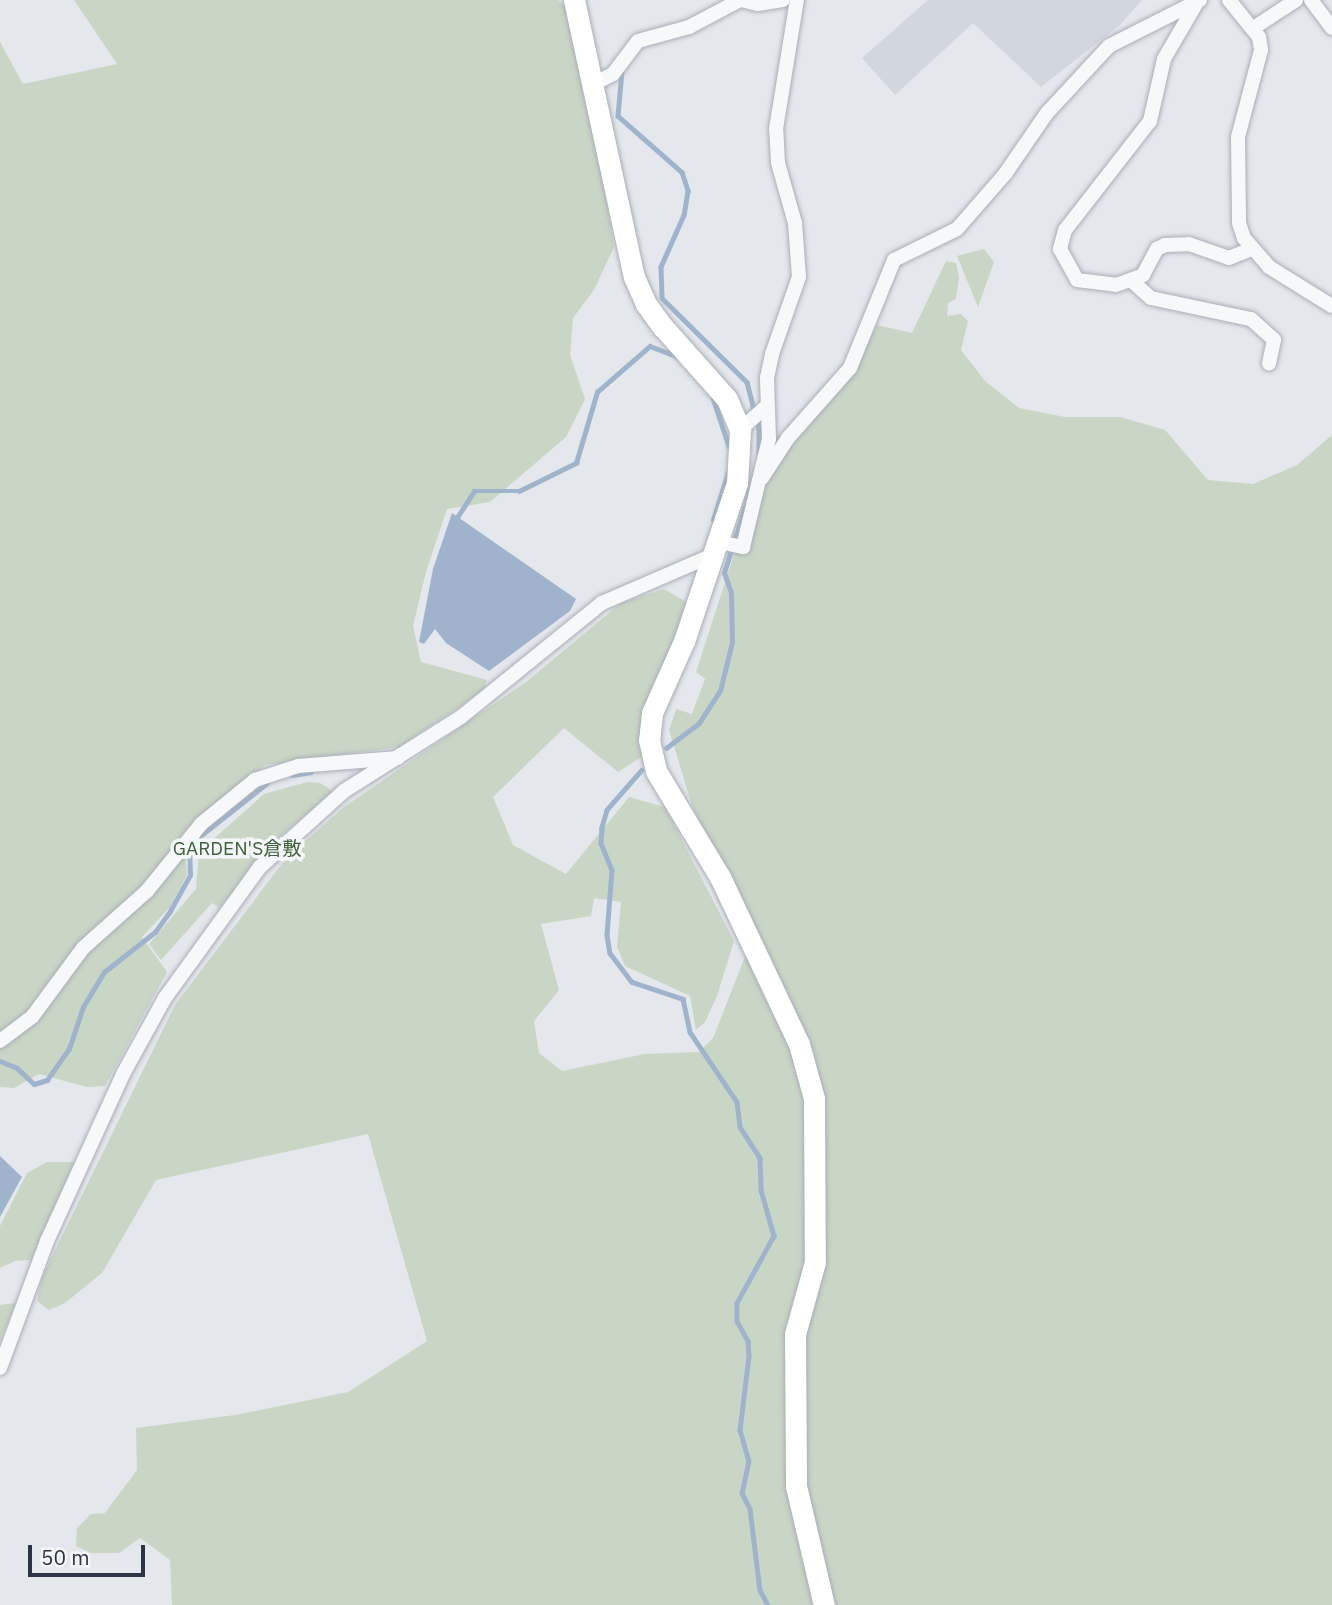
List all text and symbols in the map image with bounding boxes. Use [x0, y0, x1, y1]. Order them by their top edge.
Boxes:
park label: GARDEN'S倉敷 [173, 838, 301, 860]
scale bar [32, 1532, 149, 1576]
text: 50 m [41, 1543, 90, 1571]

